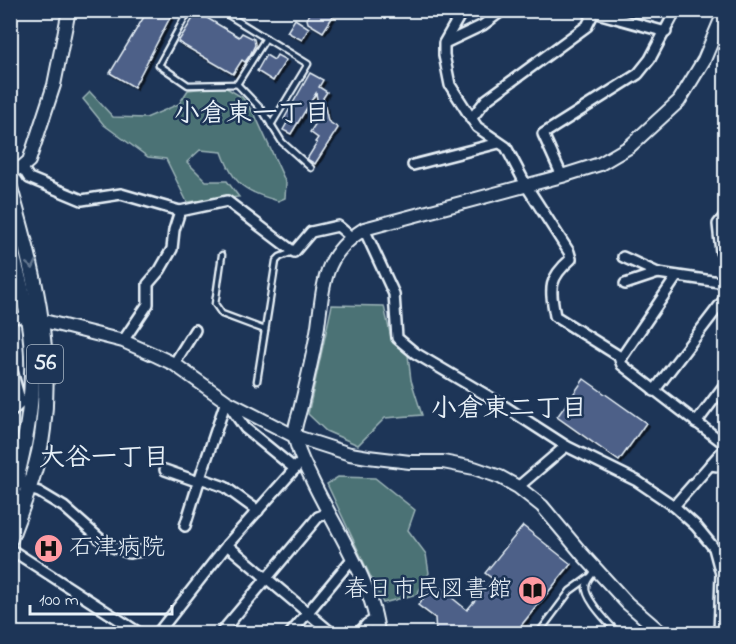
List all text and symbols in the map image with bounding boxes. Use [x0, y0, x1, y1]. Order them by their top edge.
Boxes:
district label: 小倉東一丁目 [174, 96, 330, 134]
one-way arrow [24, 260, 37, 270]
road number: 56 [27, 345, 63, 383]
district label: 小倉東二丁目 [431, 391, 587, 429]
district label: 大谷一丁目 [39, 440, 169, 478]
place label: 石津病院 [69, 531, 165, 566]
hospital icon: 石津病院 [32, 532, 64, 564]
place label: 春日市民図書館 [344, 573, 512, 608]
library icon: 春日市民図書館 [517, 574, 549, 606]
scale bar [30, 578, 172, 616]
text: 100 m [39, 588, 79, 614]

